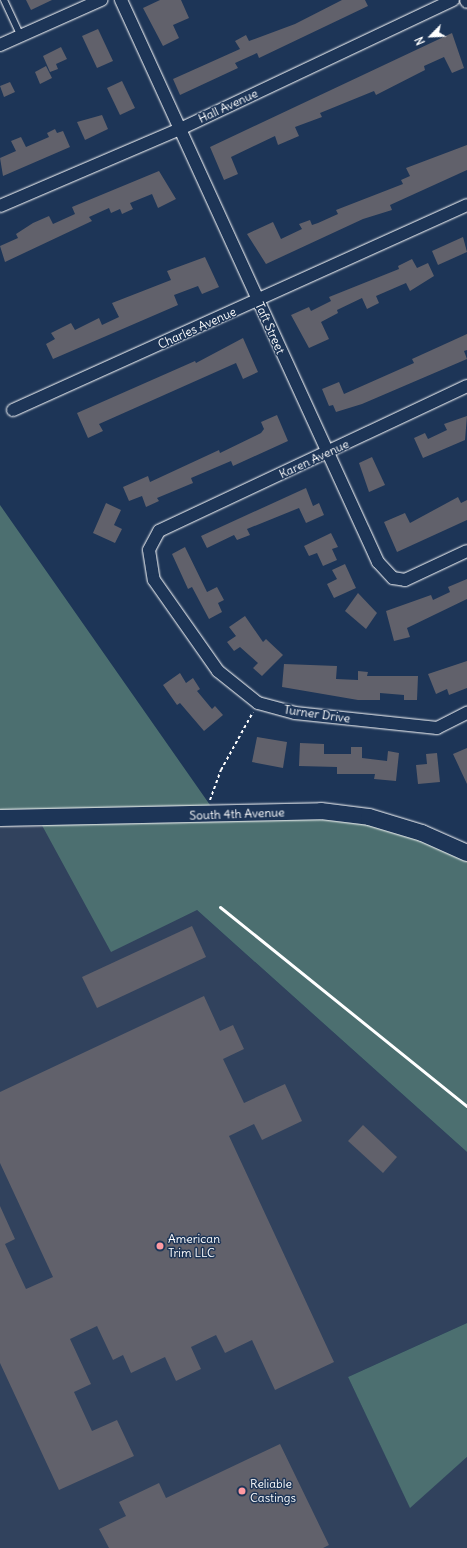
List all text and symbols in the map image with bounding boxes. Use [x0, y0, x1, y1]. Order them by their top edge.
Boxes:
north arrow [411, 16, 451, 56]
text: N [412, 35, 428, 47]
street label: Hall Avenue [196, 86, 260, 126]
street label: Taft Street [252, 300, 288, 356]
street label: Charles Avenue [156, 304, 238, 352]
street label: Karen Avenue [277, 437, 351, 481]
street label: Turner Drive [283, 702, 351, 726]
street label: South 4th Avenue [189, 805, 285, 823]
place label: American Trim LLC [168, 1232, 220, 1260]
marker: American Trim LLC [155, 1241, 165, 1251]
place label: Reliable Castings [250, 1477, 296, 1505]
marker: Reliable Castings [237, 1486, 247, 1496]

